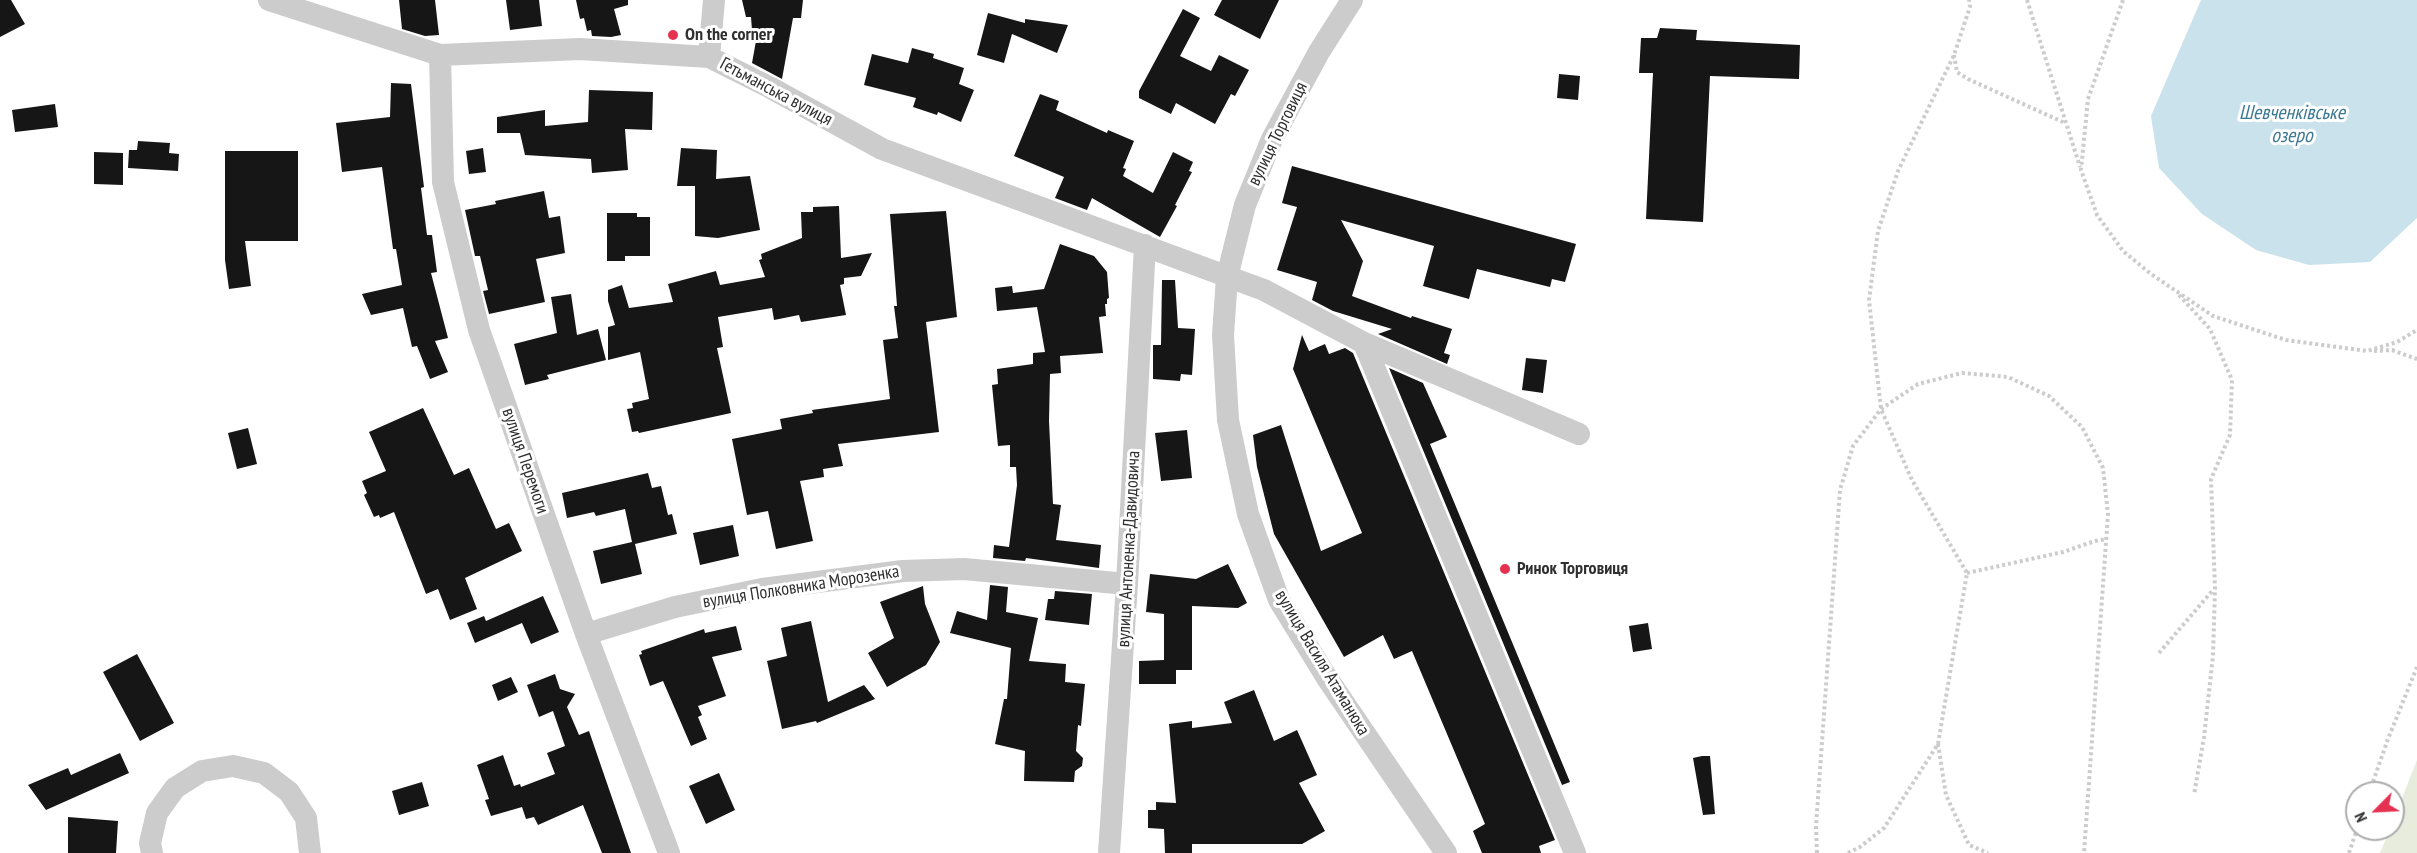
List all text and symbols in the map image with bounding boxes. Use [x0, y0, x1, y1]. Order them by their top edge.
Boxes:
place label: On the corner [685, 24, 772, 46]
marker: On the corner [666, 28, 680, 42]
street label: Гетьманська вулиця [716, 53, 836, 131]
street label: вулиця Торговиця [1244, 79, 1312, 189]
water label: Шевченківське озеро [2239, 101, 2345, 148]
street label: вулиця Перемоги [497, 405, 553, 517]
street label: вулиця Антоненка-Давидовича [1113, 450, 1145, 648]
place label: Ринок Торговиця [1517, 558, 1628, 580]
street label: вулиця Полковника Морозенка [701, 561, 901, 613]
marker: Ринок Торговиця [1498, 562, 1512, 576]
street label: вулиця Василя Атаманюка [1270, 586, 1374, 740]
north arrow [2345, 781, 2405, 841]
text: N [2349, 810, 2371, 826]

